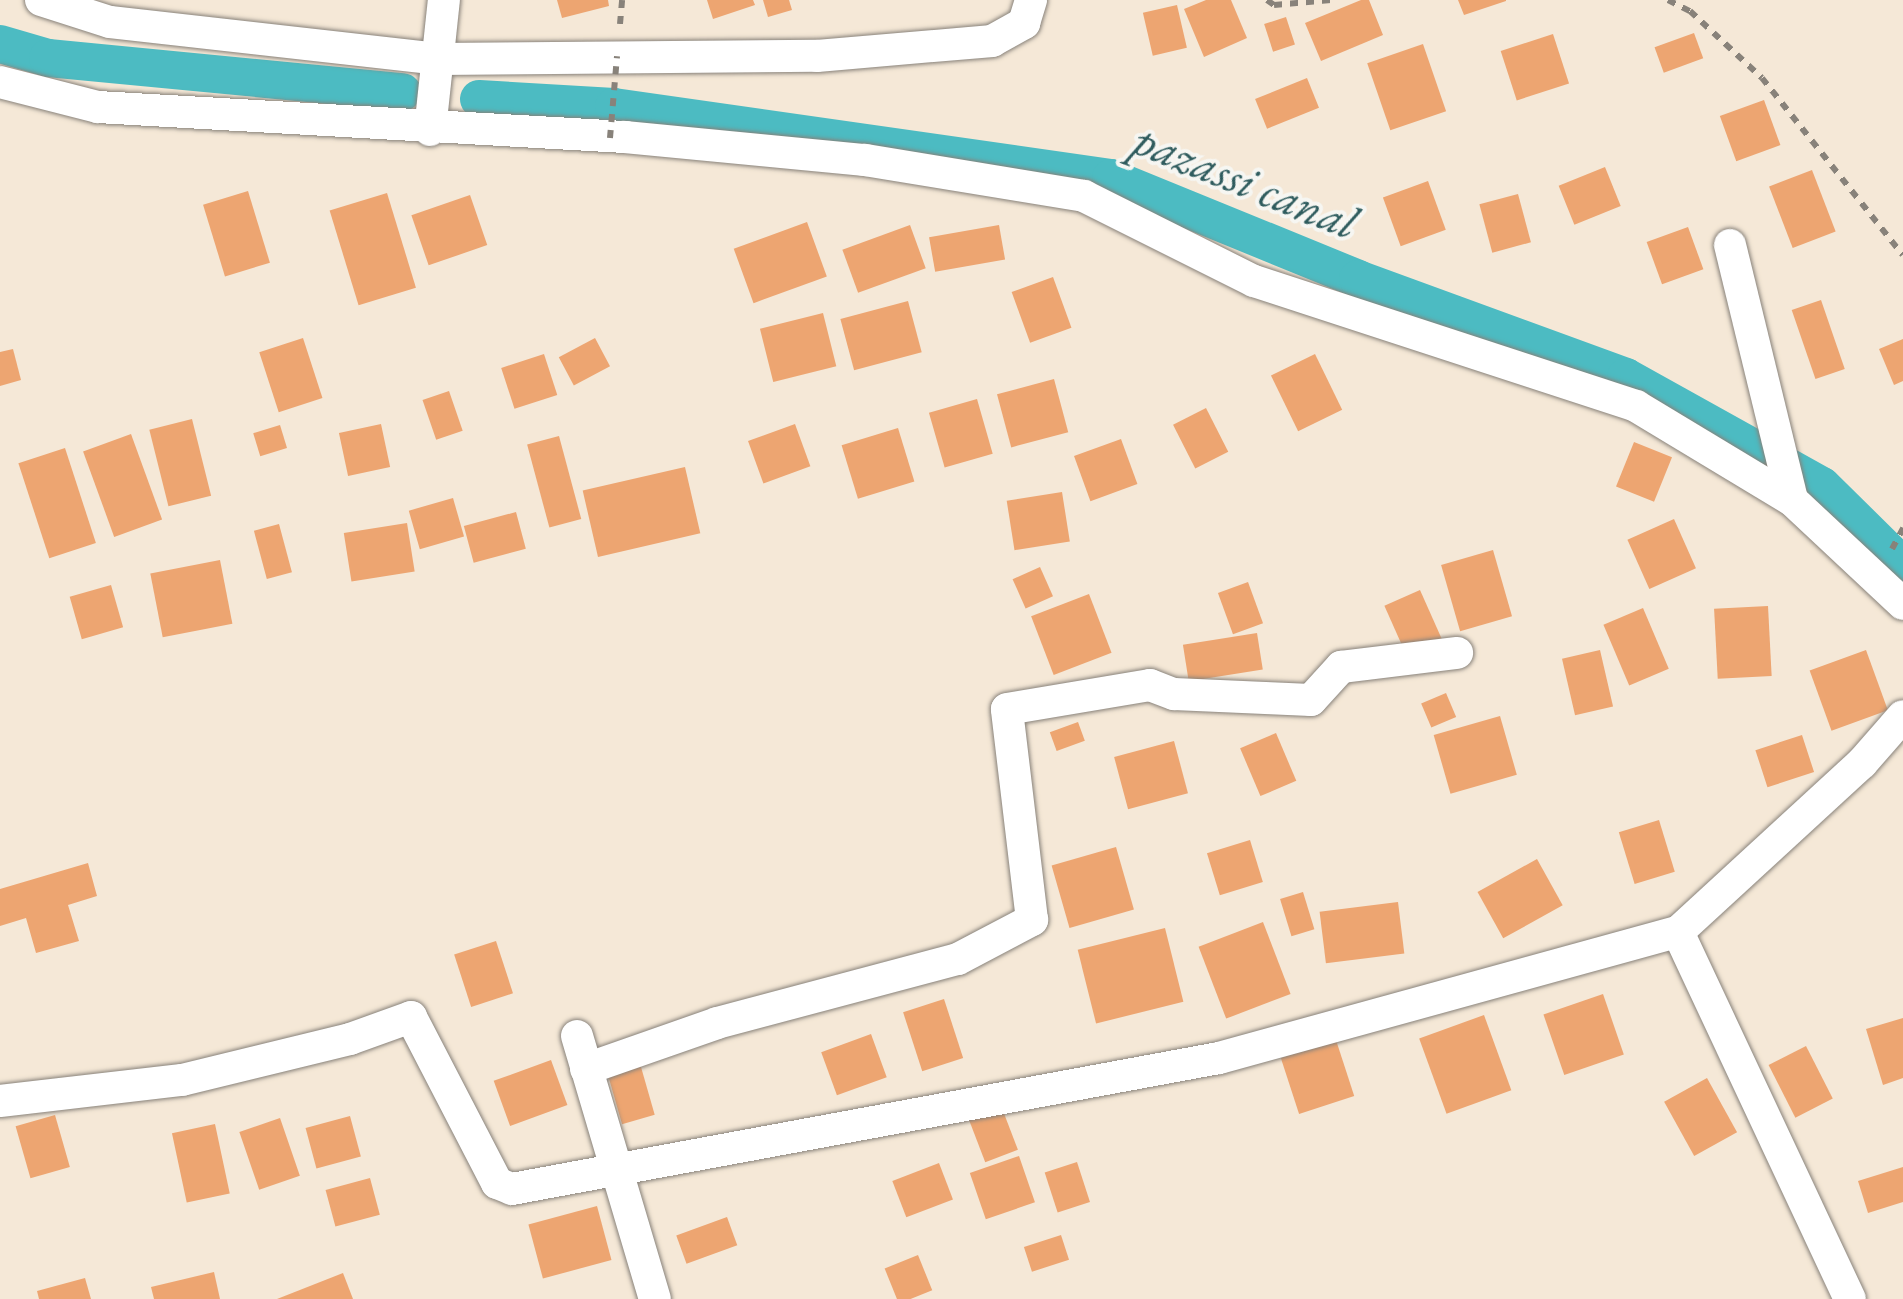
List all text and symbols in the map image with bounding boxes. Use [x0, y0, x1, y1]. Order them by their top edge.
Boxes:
water label: pazassi canal [1126, 110, 1366, 252]

